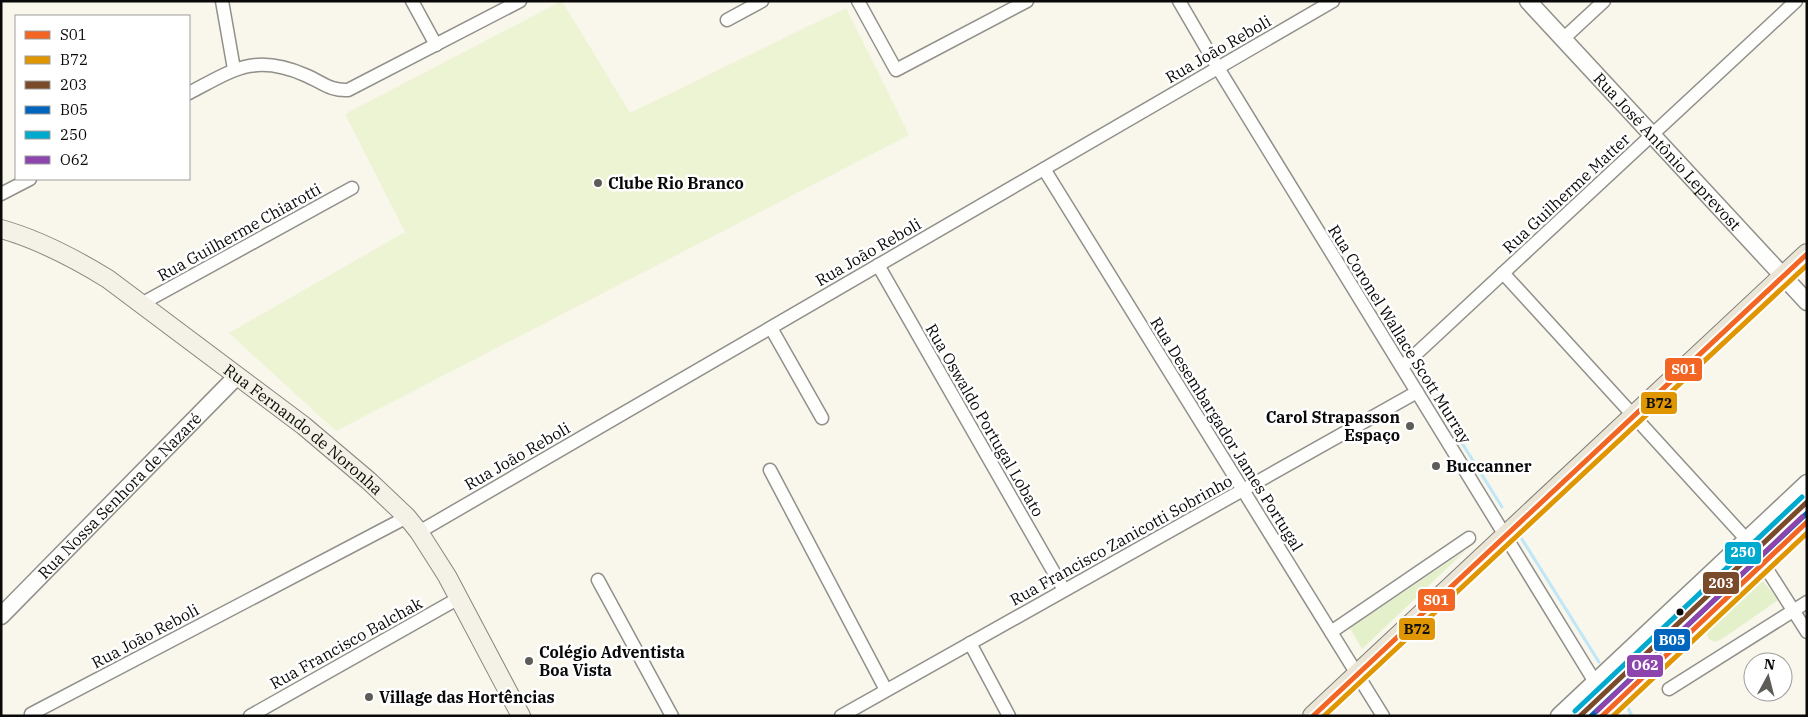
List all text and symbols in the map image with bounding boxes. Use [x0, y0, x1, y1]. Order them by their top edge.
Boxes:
street label: Rua João Reboli [1162, 11, 1274, 87]
legend [15, 15, 190, 180]
text: S01 [60, 25, 87, 44]
text: B72 [60, 50, 88, 69]
street label: Rua José Antônio Leprevost [1589, 68, 1746, 235]
text: 203 [60, 75, 87, 94]
text: B05 [60, 100, 88, 119]
text: 250 [60, 125, 87, 144]
street label: Rua Guilherme Matter [1498, 129, 1634, 257]
text: O62 [60, 150, 89, 169]
place label: Clube Rio Branco [608, 173, 744, 193]
marker: Clube Rio Branco [592, 177, 604, 189]
street label: Rua Guilherme Chiarotti [154, 179, 324, 285]
street label: Rua João Reboli [812, 214, 924, 290]
street label: Rua Coronel Wallace Scott Murray [1324, 221, 1476, 447]
street label: Rua Desembargador James Portugal [1146, 313, 1308, 555]
street label: Rua Oswaldo Portugal Lobato [921, 320, 1049, 520]
line badge: S01 [1664, 357, 1703, 382]
street label: Rua Fernando de Noronha [220, 359, 387, 499]
text: S01 [1671, 360, 1697, 378]
line badge: B72 [1640, 391, 1678, 415]
text: B72 [1646, 394, 1672, 412]
place label: Carol Strapasson Espaço [1266, 407, 1400, 445]
street label: Rua Nossa Senhora de Nazaré [33, 408, 206, 583]
street label: Rua João Reboli [461, 418, 573, 494]
marker: Carol Strapasson Espaço [1404, 420, 1416, 432]
place label: Buccanner [1446, 456, 1532, 476]
marker: Buccanner [1430, 460, 1442, 472]
street label: Rua Francisco Zanicotti Sobrinho [1006, 470, 1236, 610]
line badge: 250 [1724, 541, 1762, 565]
text: 250 [1730, 543, 1756, 561]
line badge: 203 [1702, 571, 1740, 595]
text: 203 [1708, 574, 1734, 592]
line badge: S01 [1417, 588, 1456, 612]
text: S01 [1423, 591, 1449, 609]
street label: Rua Francisco Balchak [266, 592, 426, 693]
street label: Rua João Reboli [88, 599, 202, 673]
unlabelled marker [1675, 607, 1685, 617]
line badge: B72 [1398, 617, 1436, 641]
text: B72 [1404, 620, 1430, 638]
line badge: B05 [1653, 628, 1691, 652]
text: B05 [1659, 631, 1685, 649]
place label: Colégio Adventista Boa Vista [539, 642, 685, 680]
north arrow [1743, 652, 1793, 702]
line badge: O62 [1626, 654, 1664, 678]
text: N [1763, 654, 1776, 674]
marker: Colégio Adventista Boa Vista [523, 655, 535, 667]
text: O62 [1631, 656, 1659, 674]
place label: Village das Hortências [379, 687, 555, 707]
marker: Village das Hortências [363, 691, 375, 703]

